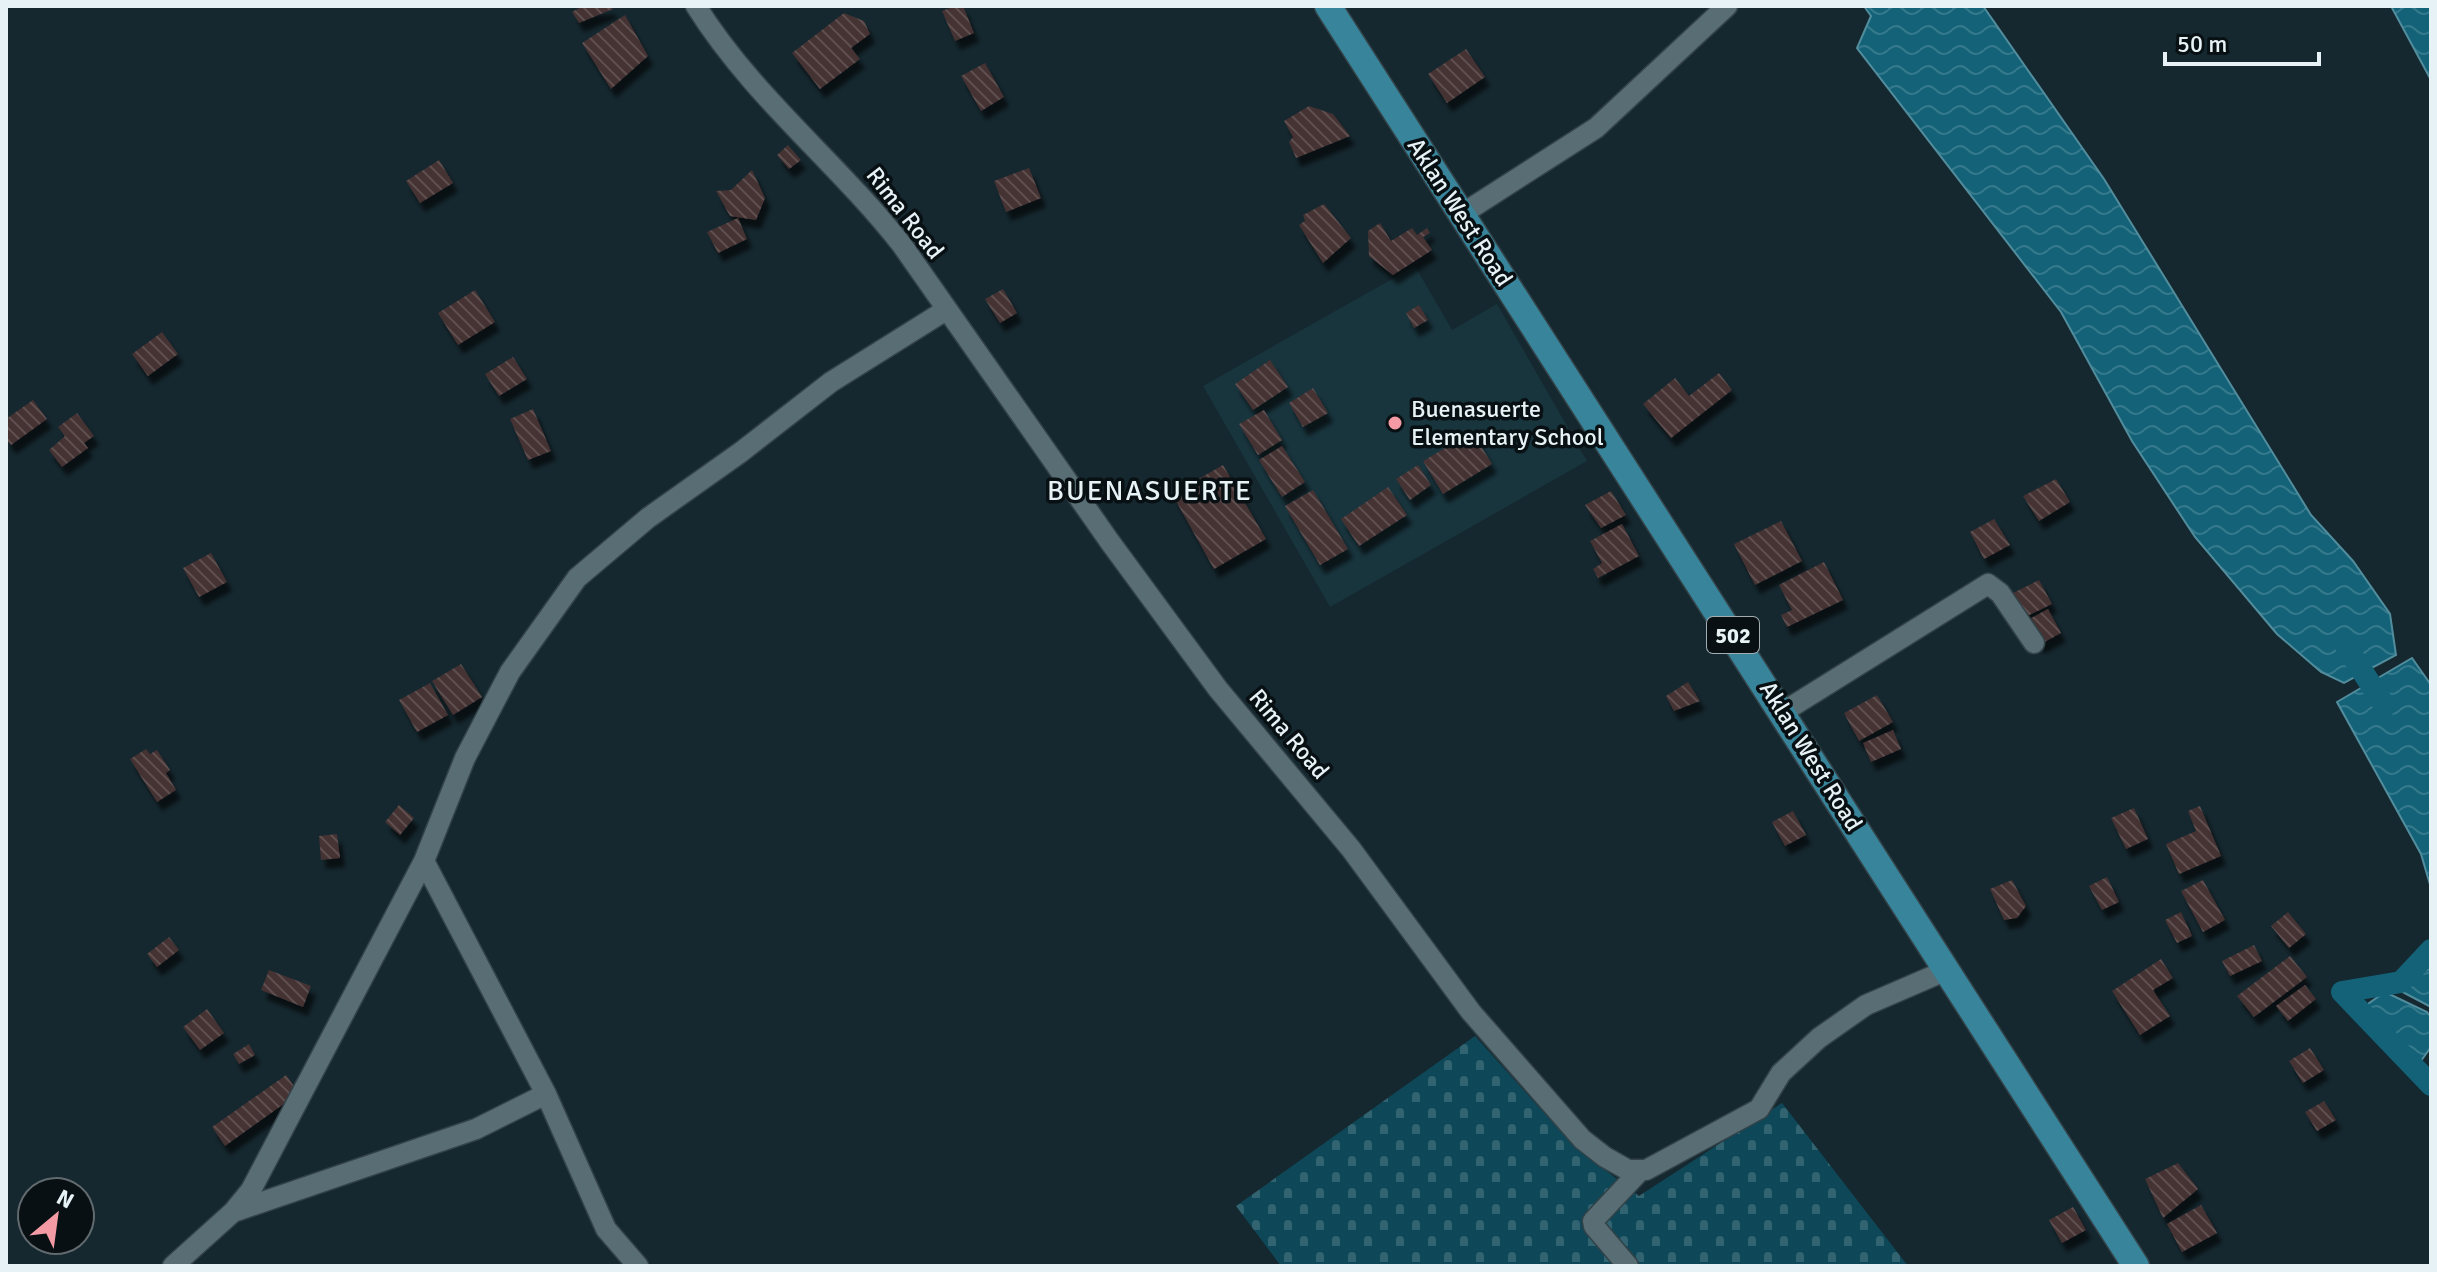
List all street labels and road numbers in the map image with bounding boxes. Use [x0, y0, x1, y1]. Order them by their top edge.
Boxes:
street label: Aklan West Road [1401, 132, 1519, 292]
street label: Rima Road [860, 161, 950, 265]
road number: 502 [1707, 617, 1759, 653]
street label: Aklan West Road [1753, 676, 1869, 836]
street label: Rima Road [1243, 683, 1335, 785]

